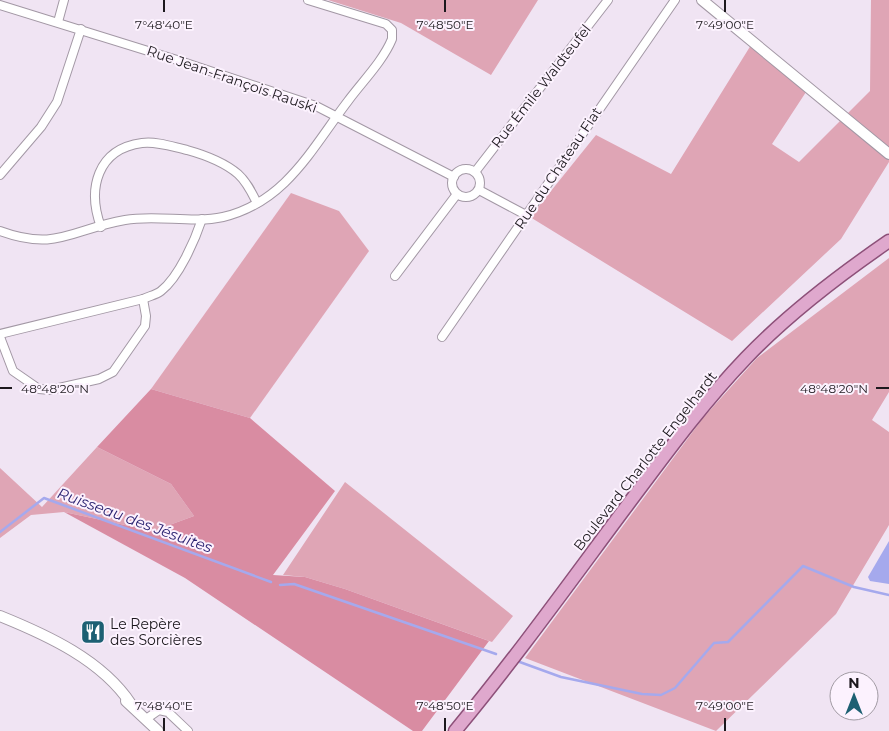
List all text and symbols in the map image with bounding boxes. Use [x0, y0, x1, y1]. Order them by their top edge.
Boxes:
text: 7°48'40"E [135, 17, 193, 32]
text: 7°48'50"E [416, 17, 474, 32]
text: 7°49'00"E [696, 17, 754, 32]
street label: Rue Émile Waldteufel [487, 21, 595, 151]
street label: Rue Jean-François Rauski [144, 41, 320, 117]
street label: Rue du Château Fiat [510, 103, 606, 232]
street label: Boulevard Charlotte Engelhardt [569, 368, 721, 554]
text: 48°48'20"N [21, 381, 89, 396]
text: 48°48'20"N [800, 381, 868, 396]
water label: Ruisseau des Jésuites [55, 483, 216, 557]
place label: Le Repère des Sorcières [110, 615, 202, 649]
restaurant icon: Le Repère des Sorcières [80, 619, 106, 645]
north arrow [829, 671, 879, 721]
text: N [848, 674, 860, 692]
text: 7°48'40"E [135, 698, 193, 713]
text: 7°48'50"E [416, 698, 474, 713]
text: 7°49'00"E [696, 698, 754, 713]

